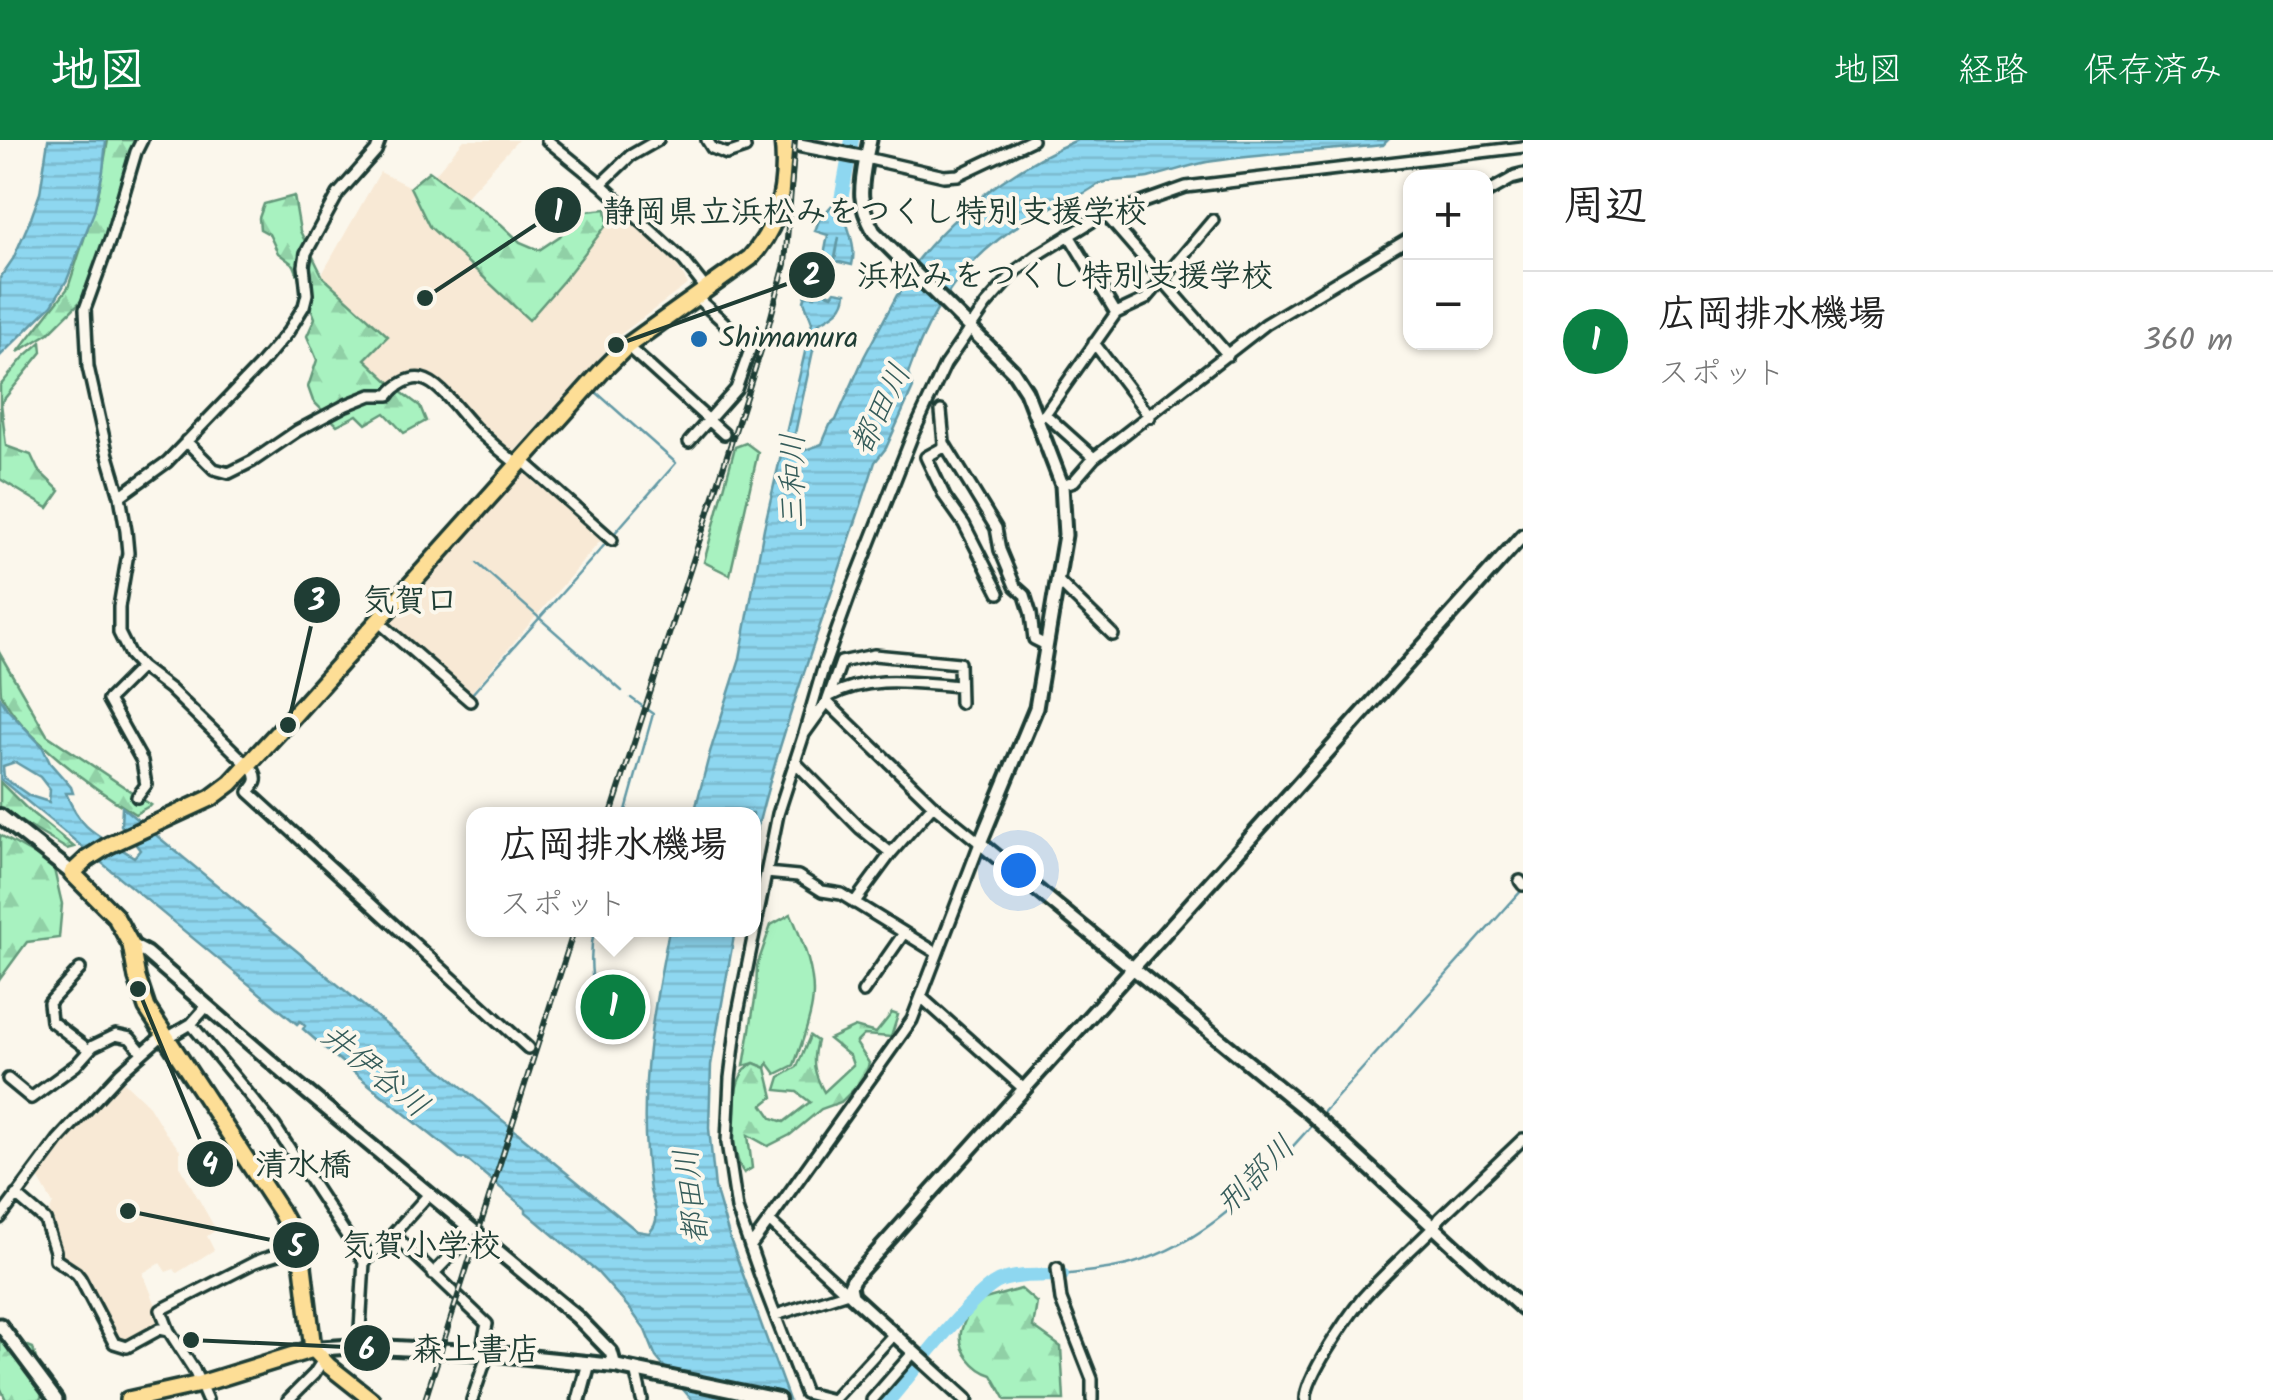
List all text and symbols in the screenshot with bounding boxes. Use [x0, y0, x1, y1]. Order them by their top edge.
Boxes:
text: 地図 [50, 35, 146, 111]
text: 地図 [1833, 44, 1903, 100]
text: 経路 [1958, 44, 2028, 100]
text: 保存済み [2083, 44, 2223, 100]
map controls [1403, 170, 1493, 350]
button: + [1403, 170, 1493, 260]
text: 周辺 [1563, 174, 1647, 241]
callout: 静岡県立浜松みをつくし特別支援学校 [533, 179, 1167, 241]
text: 静岡県立浜松みをつくし特別支援学校 [603, 188, 1147, 239]
text: 1 [553, 189, 563, 237]
callout: 浜松みをつくし特別支援学校 [787, 244, 1293, 306]
text: 浜松みをつくし特別支援学校 [857, 252, 1273, 303]
text: 2 [803, 253, 821, 301]
button: − [1403, 260, 1493, 350]
text: 広岡排水機場 [1658, 286, 1886, 346]
place label: Shimamura [719, 315, 858, 363]
text: 1 [1591, 316, 1600, 367]
text: 360 m [2143, 316, 2233, 367]
marker: Shimamura [688, 328, 710, 350]
text: スポット [1658, 349, 1786, 400]
water label: 都田川 [838, 356, 926, 464]
water label: 三和川 [769, 433, 820, 529]
callout: 気賀口 [292, 569, 478, 631]
text: 気賀口 [362, 577, 458, 628]
text: 3 [308, 578, 325, 626]
popup [466, 807, 761, 937]
text: 広岡排水機場 [499, 817, 728, 877]
your location [993, 845, 1044, 896]
text: スポット [499, 880, 628, 931]
pin: 1 [580, 970, 646, 1044]
water label: 井伊谷川 [308, 1012, 440, 1132]
water label: 刑部川 [1205, 1124, 1309, 1228]
callout: 清水橋 [185, 1133, 371, 1195]
text: 清水橋 [255, 1141, 351, 1192]
text: 4 [202, 1142, 218, 1190]
water label: 都田川 [662, 1145, 724, 1247]
callout: 気賀小学校 [271, 1214, 521, 1276]
text: 気賀小学校 [341, 1222, 501, 1273]
text: 5 [287, 1224, 306, 1272]
callout: 森上書店 [342, 1317, 560, 1379]
text: 森上書店 [412, 1326, 540, 1377]
text: 6 [359, 1327, 375, 1375]

